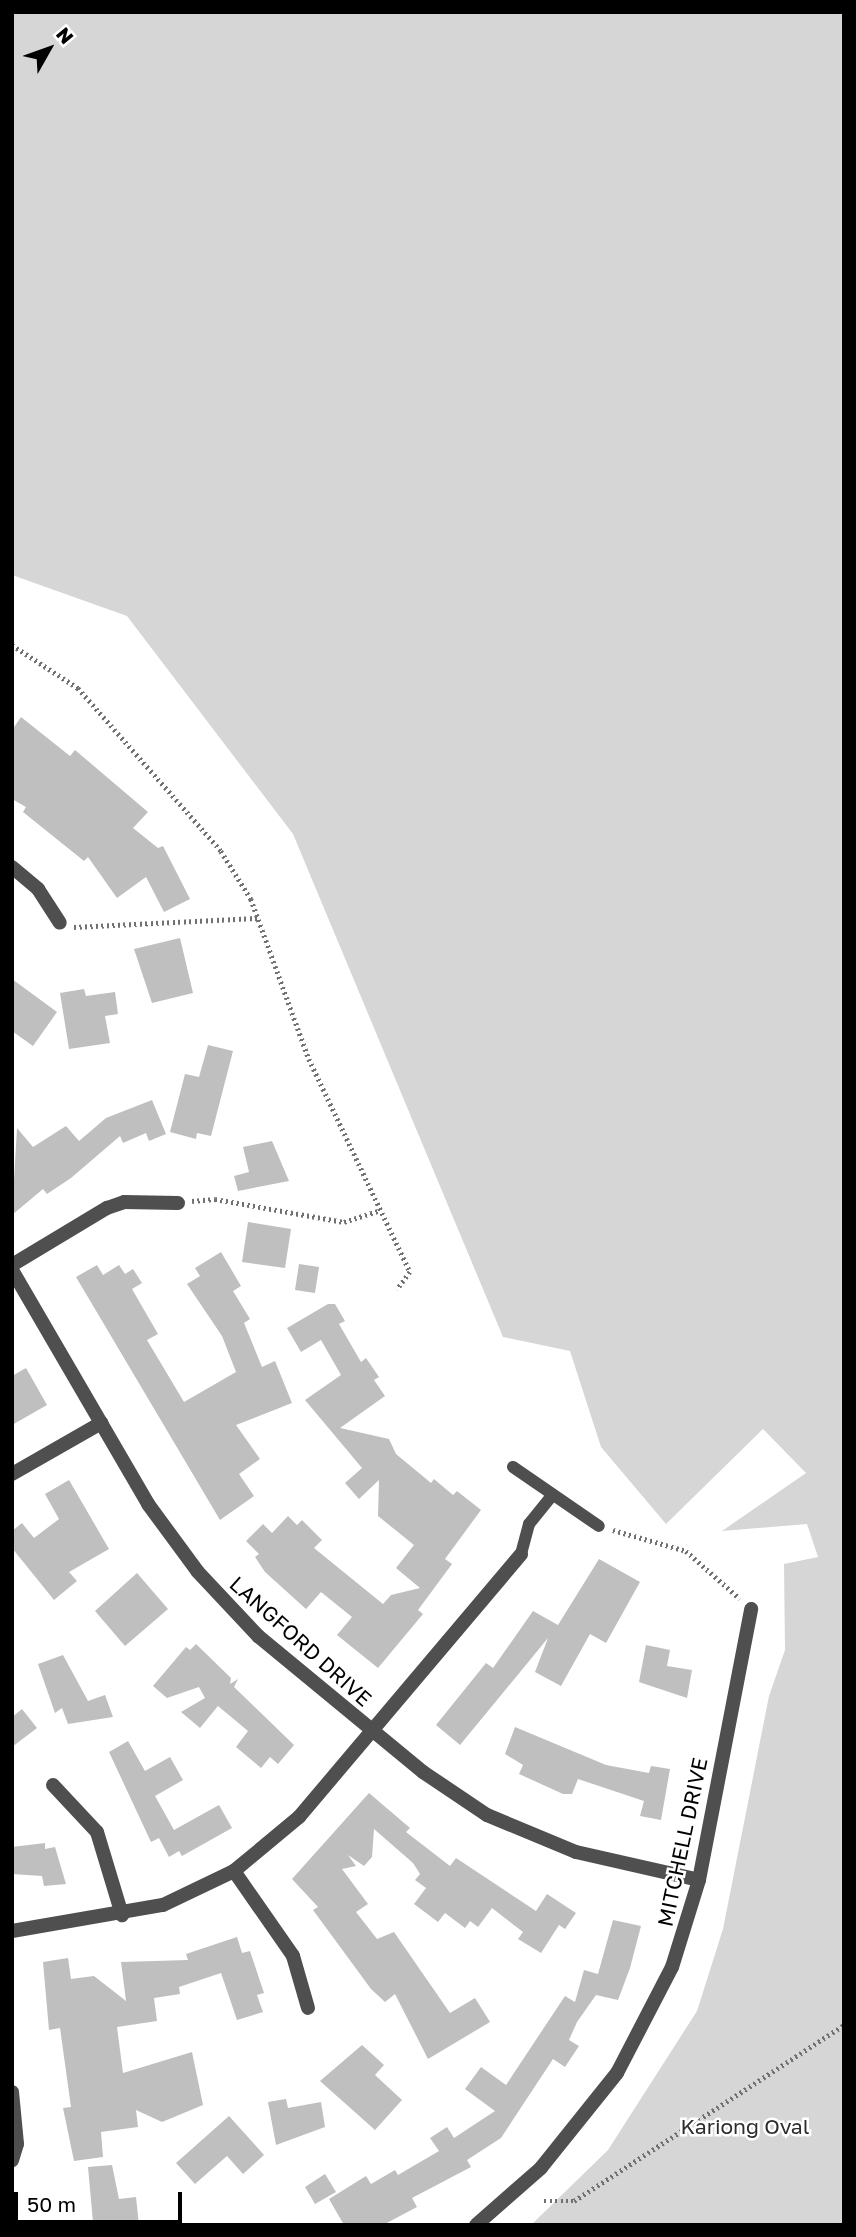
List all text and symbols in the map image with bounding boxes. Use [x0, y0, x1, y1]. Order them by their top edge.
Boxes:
north arrow [14, 14, 84, 84]
text: N [52, 22, 79, 48]
street label: LANGFORD DRIVE [225, 1571, 377, 1711]
street label: MITCHELL DRIVE [652, 1755, 712, 1929]
park label: Kariong Oval [681, 2113, 809, 2139]
scale bar [18, 2178, 186, 2222]
text: 50 m [27, 2191, 76, 2217]

